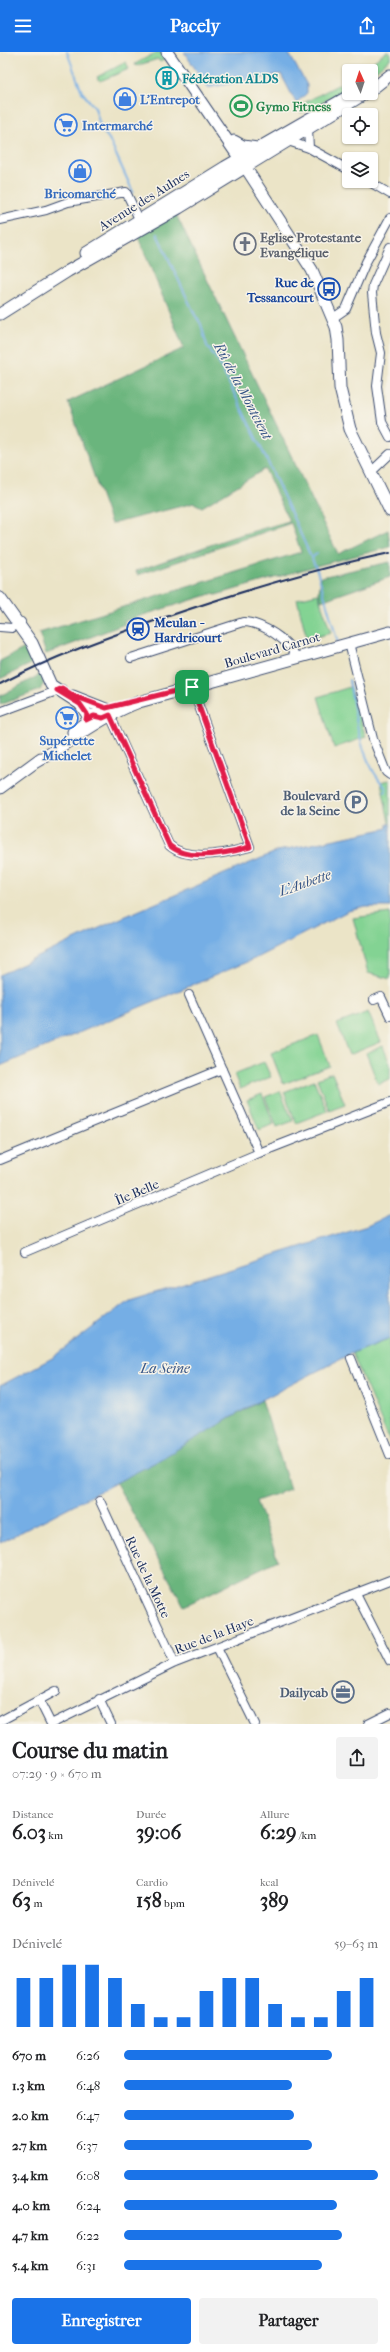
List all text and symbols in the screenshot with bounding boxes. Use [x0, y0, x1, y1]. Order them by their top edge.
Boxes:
icon: menu [12, 15, 34, 37]
icon: share [356, 15, 378, 37]
text: Pacely [170, 16, 220, 37]
north arrow [342, 64, 378, 100]
map controls [342, 64, 378, 188]
building icon: Fédération ALDS [154, 65, 180, 91]
place label: Fédération ALDS [181, 71, 279, 86]
shop icon: L'Entrepot [112, 86, 138, 112]
place label: L'Entrepot [140, 92, 200, 108]
sports icon: Gymo Fitness [228, 93, 254, 119]
place label: Gymo Fitness [256, 99, 331, 115]
button: locate [342, 108, 378, 144]
supermarket icon: Intermarché [53, 112, 79, 138]
place label: Intermarché [82, 118, 153, 133]
button: layers [342, 152, 378, 188]
shop icon: Bricomarché [67, 158, 93, 184]
street label: Avenue des Aulnes [95, 166, 192, 234]
place label: Bricomarché [44, 186, 116, 201]
place label: Eglise Protestante Evangélique [260, 230, 362, 261]
church icon: Eglise Protestante Evangélique [232, 231, 258, 257]
place label: Rue de Tessancourt [246, 275, 315, 305]
bus stop icon: Rue de Tessancourt [316, 276, 342, 302]
water label: Rû de la Montcient [210, 339, 276, 443]
place label: Meulan - Hardricourt [153, 615, 222, 645]
station icon: Meulan - Hardricourt [125, 616, 151, 642]
street label: Boulevard Carnot [223, 629, 322, 671]
pin [175, 670, 209, 704]
icon: arrive [181, 676, 203, 698]
supermarket icon: Supérette Michelet [54, 705, 80, 731]
place label: Supérette Michelet [39, 733, 95, 763]
place label: Boulevard de la Seine [280, 788, 341, 818]
parking icon: Boulevard de la Seine [343, 789, 369, 815]
water label: L'Aubette [276, 866, 334, 900]
street label: Île Belle [113, 1176, 162, 1208]
water label: La Seine [139, 1360, 190, 1377]
street label: Rue de la Motte [123, 1534, 174, 1621]
street label: Rue de la Haye [172, 1613, 256, 1657]
office icon: Dailycab [330, 1679, 356, 1705]
place label: Dailycab [280, 1685, 328, 1701]
button: share [336, 1737, 378, 1779]
text: Course du matin [12, 1738, 168, 1764]
text: 07:29 · 9 × 670 m [12, 1766, 102, 1781]
text: Distance [12, 1808, 53, 1821]
text: Durée [136, 1808, 166, 1821]
text: Allure [260, 1808, 289, 1821]
text: 6.03 [12, 1821, 46, 1844]
text: 39:06 [136, 1821, 181, 1844]
text: 6:29 [260, 1821, 296, 1844]
text: km [46, 1829, 63, 1842]
text: /km [296, 1829, 316, 1842]
text: Dénivelé [12, 1876, 54, 1889]
text: Cardio [136, 1876, 168, 1889]
text: kcal [260, 1876, 279, 1889]
text: 63 [12, 1889, 31, 1912]
text: 158 [136, 1889, 162, 1912]
text: 389 [260, 1889, 289, 1912]
text: m [31, 1897, 43, 1910]
text: bpm [162, 1897, 185, 1910]
text: Dénivelé [12, 1936, 62, 1951]
text: 59–63 m [334, 1936, 378, 1951]
text: 670 m [12, 2048, 46, 2063]
text: 6:26 [76, 2048, 100, 2063]
text: 1.3 km [12, 2078, 45, 2093]
text: 6:48 [76, 2078, 100, 2093]
text: 2.0 km [12, 2108, 49, 2123]
text: 6:47 [76, 2108, 100, 2123]
text: 2.7 km [12, 2138, 47, 2153]
text: 6:37 [76, 2138, 98, 2153]
text: 3.4 km [12, 2168, 48, 2183]
text: 6:08 [76, 2168, 100, 2183]
text: 4.0 km [12, 2198, 50, 2213]
text: 6:24 [76, 2198, 101, 2213]
text: 4.7 km [12, 2228, 48, 2243]
text: 6:22 [76, 2228, 100, 2243]
text: 5.4 km [12, 2258, 48, 2273]
text: 6:31 [76, 2258, 96, 2273]
button: Enregistrer [12, 2298, 191, 2344]
button: Partager [199, 2298, 378, 2344]

